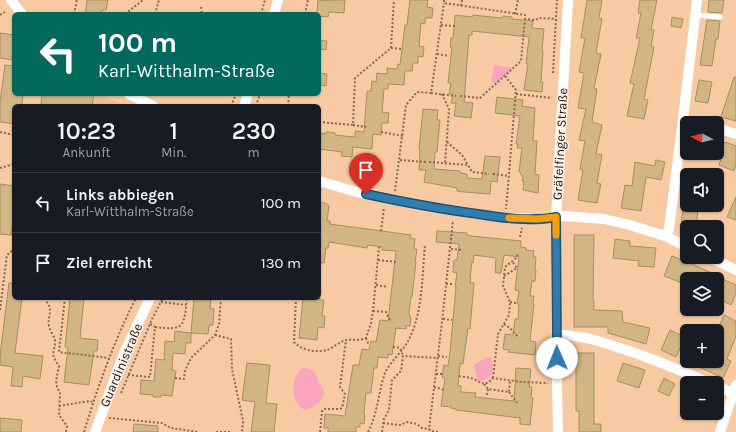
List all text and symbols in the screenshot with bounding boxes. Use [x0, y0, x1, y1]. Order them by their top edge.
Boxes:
text: 100 m [98, 26, 177, 59]
icon: left [32, 28, 84, 80]
text: Karl-Witthalm-Straße [98, 60, 275, 82]
street label: Gräfelfinger Straße [550, 87, 570, 200]
north arrow [680, 116, 724, 160]
map controls [680, 116, 724, 420]
text: 10:23 [57, 117, 116, 145]
text: 1 [170, 117, 178, 145]
text: 230 [232, 117, 276, 145]
text: Ankunft [63, 145, 110, 160]
text: Min. [161, 145, 186, 160]
text: m [248, 145, 260, 160]
pin [349, 153, 383, 194]
icon: arrive [355, 159, 377, 181]
button: sound [680, 168, 724, 212]
text: Links abbiegen [66, 186, 174, 204]
icon: left [32, 192, 54, 214]
text: 100 m [261, 194, 301, 212]
text: Karl-Witthalm-Straße [66, 204, 194, 219]
button: search [680, 220, 724, 264]
icon: arrive [32, 252, 54, 274]
text: Ziel erreicht [66, 254, 152, 272]
text: 130 m [261, 254, 301, 272]
button: layers [680, 272, 724, 316]
street label: Guardinistraße [97, 321, 146, 409]
button: + [680, 324, 724, 368]
position arrow [536, 337, 578, 379]
button: − [680, 376, 724, 420]

